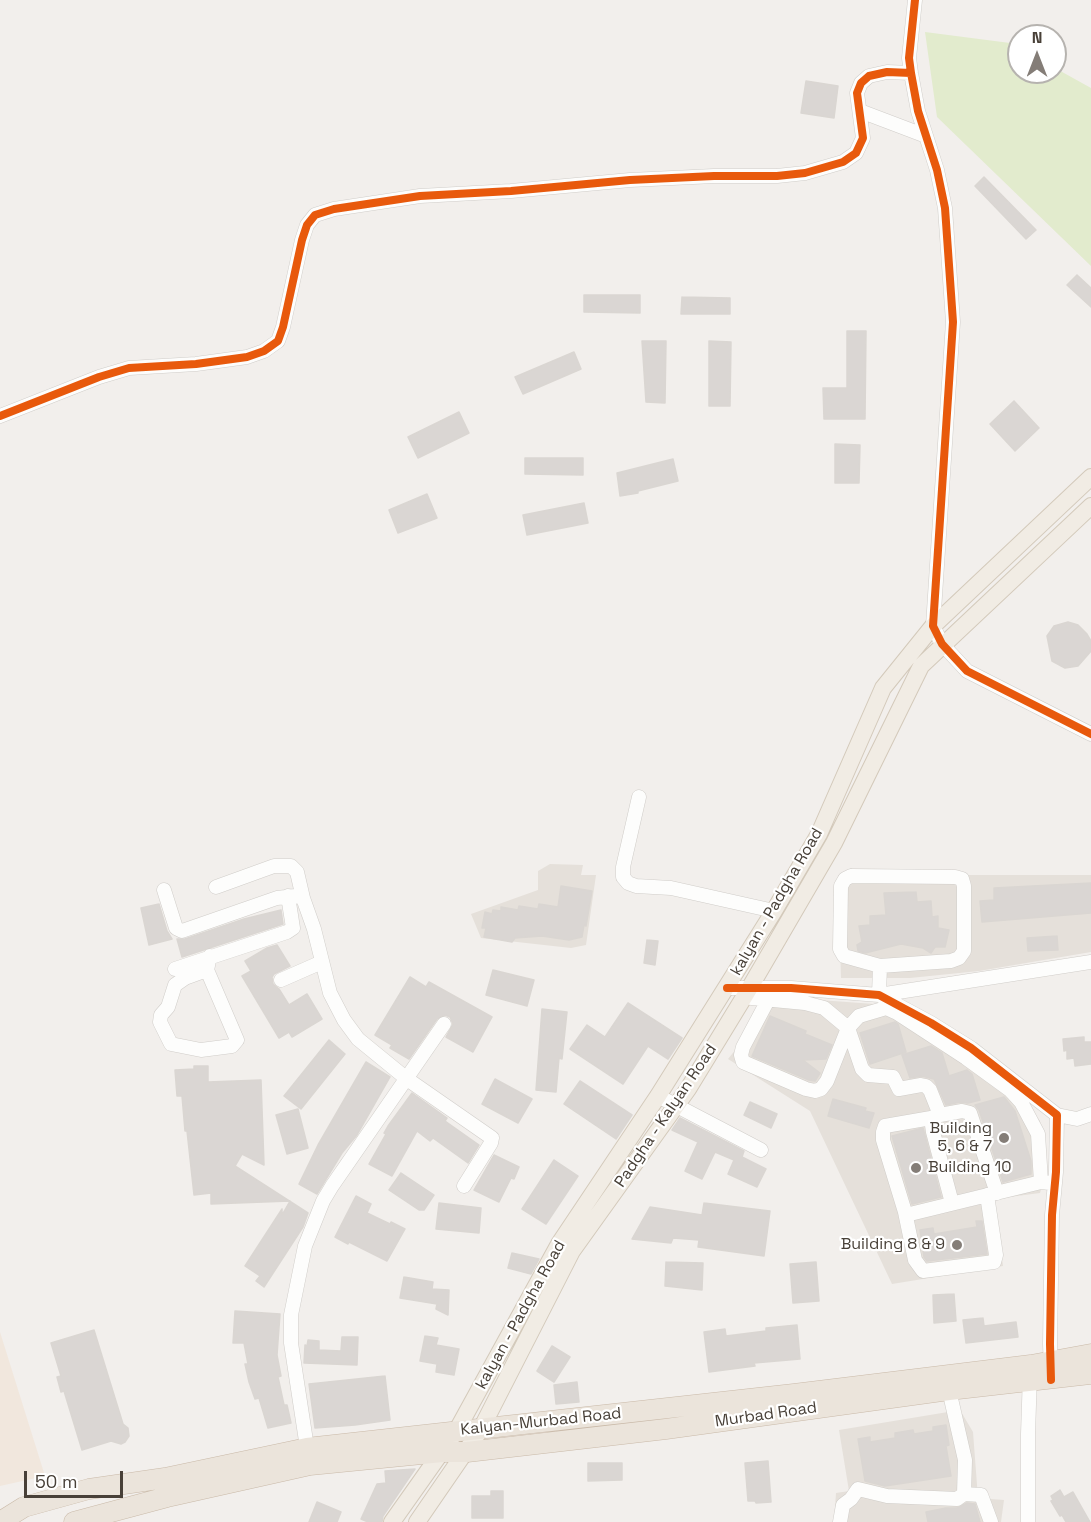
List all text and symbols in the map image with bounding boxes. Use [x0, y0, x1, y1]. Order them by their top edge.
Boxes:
north arrow [1007, 24, 1067, 84]
text: N [1032, 27, 1042, 48]
street label: kalyan - Padgha Road [727, 825, 827, 979]
street label: Padgha - Kalyan Road [611, 1041, 721, 1191]
place label: Building 5, 6 & 7 [929, 1119, 992, 1157]
marker: Building 5, 6 & 7 [997, 1131, 1011, 1145]
place label: Building 10 [928, 1158, 1012, 1178]
marker: Building 10 [909, 1161, 923, 1175]
place label: Building 8 & 9 [841, 1235, 945, 1255]
street label: kalyan - Padgha Road [472, 1237, 570, 1393]
marker: Building 8 & 9 [950, 1238, 964, 1252]
street label: Murbad Road [714, 1398, 818, 1432]
street label: Kalyan-Murbad Road [460, 1404, 622, 1440]
scale bar [27, 1459, 126, 1497]
text: 50 m [35, 1470, 77, 1493]

